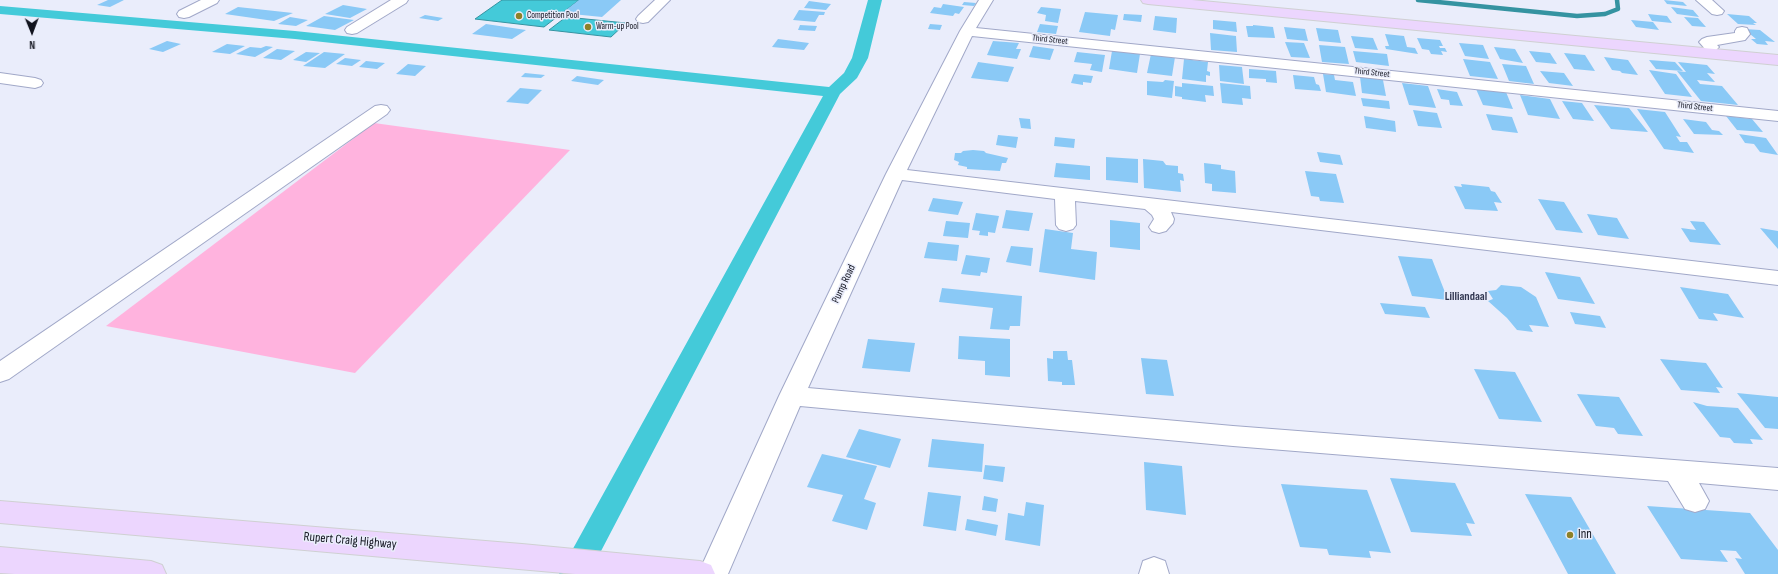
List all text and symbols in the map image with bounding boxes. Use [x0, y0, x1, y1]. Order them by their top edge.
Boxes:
marker: Competition Pool [514, 11, 524, 21]
place label: Competition Pool [527, 11, 579, 21]
north arrow [12, 12, 52, 52]
marker: Warm-up Pool [583, 22, 593, 32]
place label: Warm-up Pool [596, 22, 639, 32]
street label: Third Street [1032, 33, 1068, 47]
text: N [29, 38, 35, 51]
street label: Third Street [1354, 66, 1390, 80]
street label: Third Street [1677, 100, 1713, 114]
street label: Pump Road [829, 263, 859, 305]
district label: Lilliandaal [1445, 290, 1487, 304]
place label: Inn [1578, 527, 1592, 543]
street label: Rupert Craig Highway [303, 529, 397, 553]
marker: Inn [1565, 530, 1575, 540]

